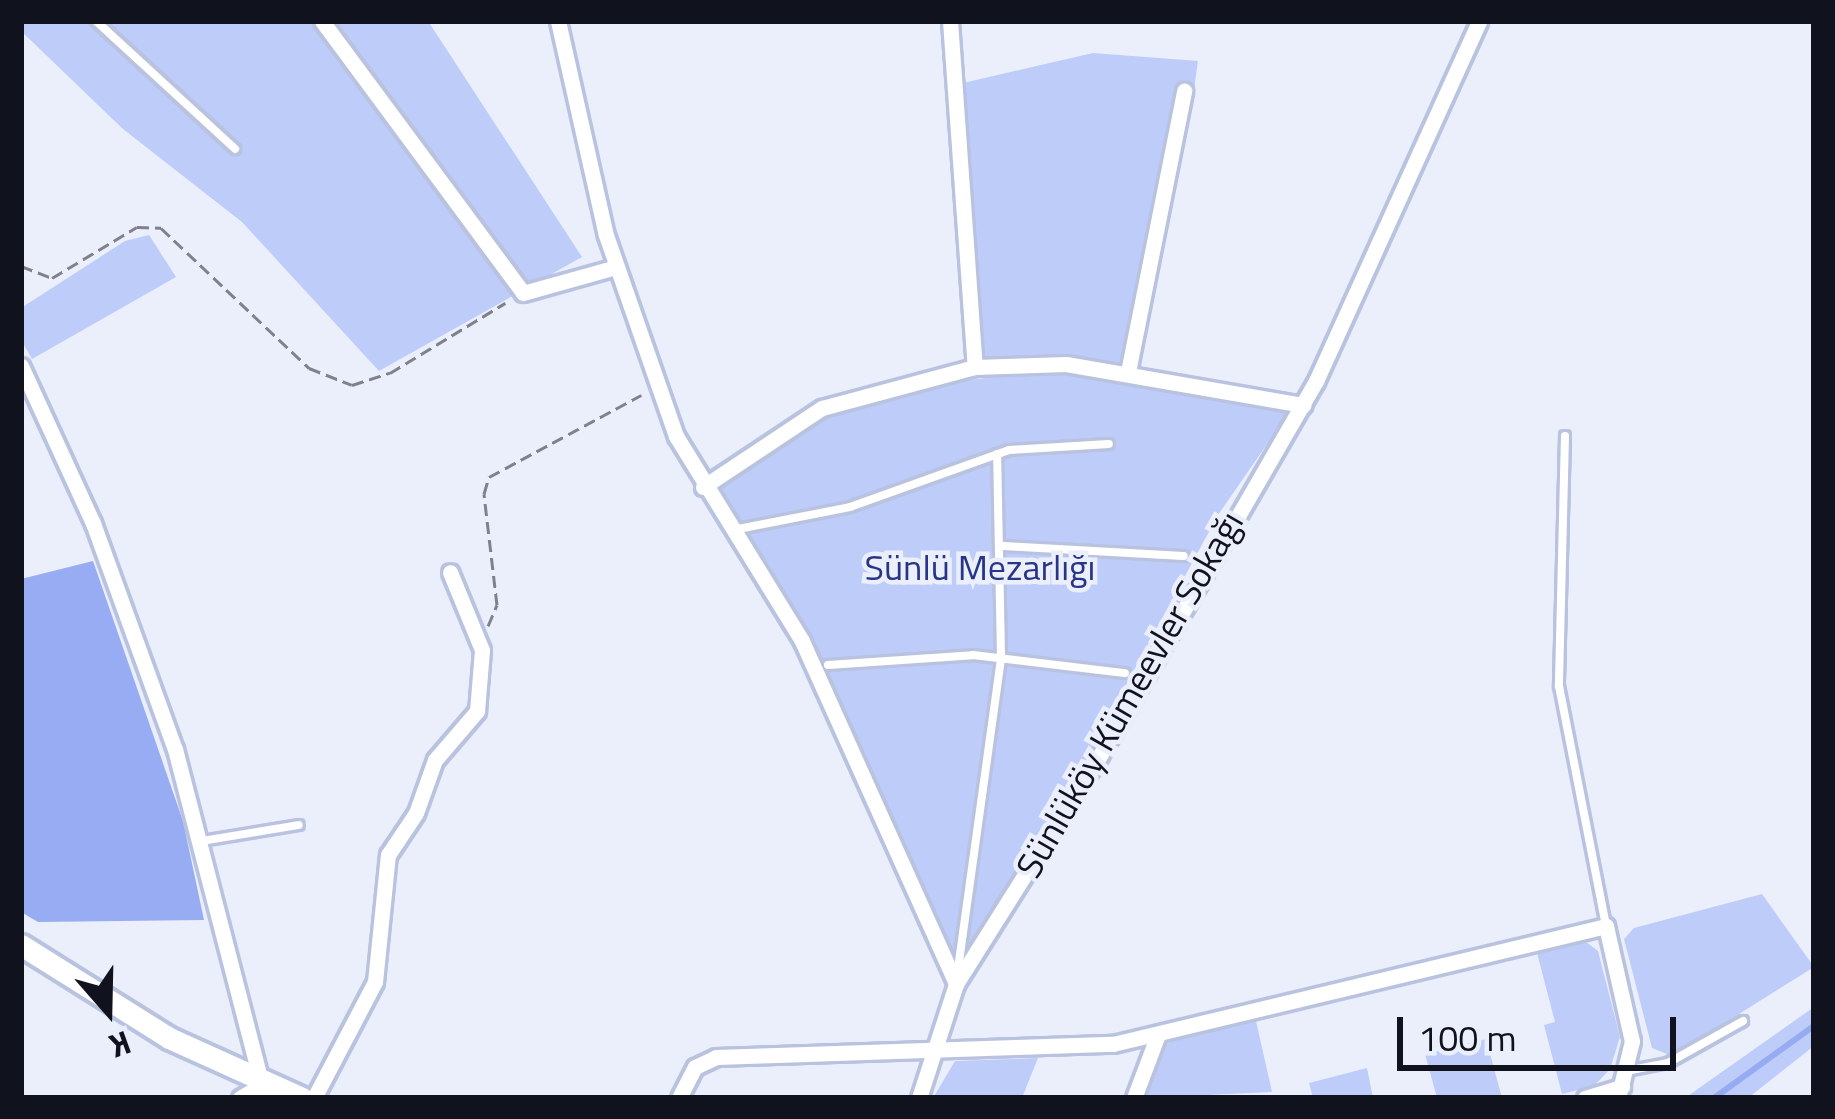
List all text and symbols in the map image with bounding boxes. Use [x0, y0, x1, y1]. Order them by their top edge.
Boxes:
street label: Sünlüköy Kümeevler Sokağı [1006, 503, 1252, 885]
park label: Sünlü Mezarlığı [864, 545, 1096, 589]
north arrow [48, 951, 168, 1071]
scale bar [1403, 993, 1682, 1067]
text: 100 m [1418, 1010, 1517, 1065]
text: K [103, 1018, 138, 1072]

